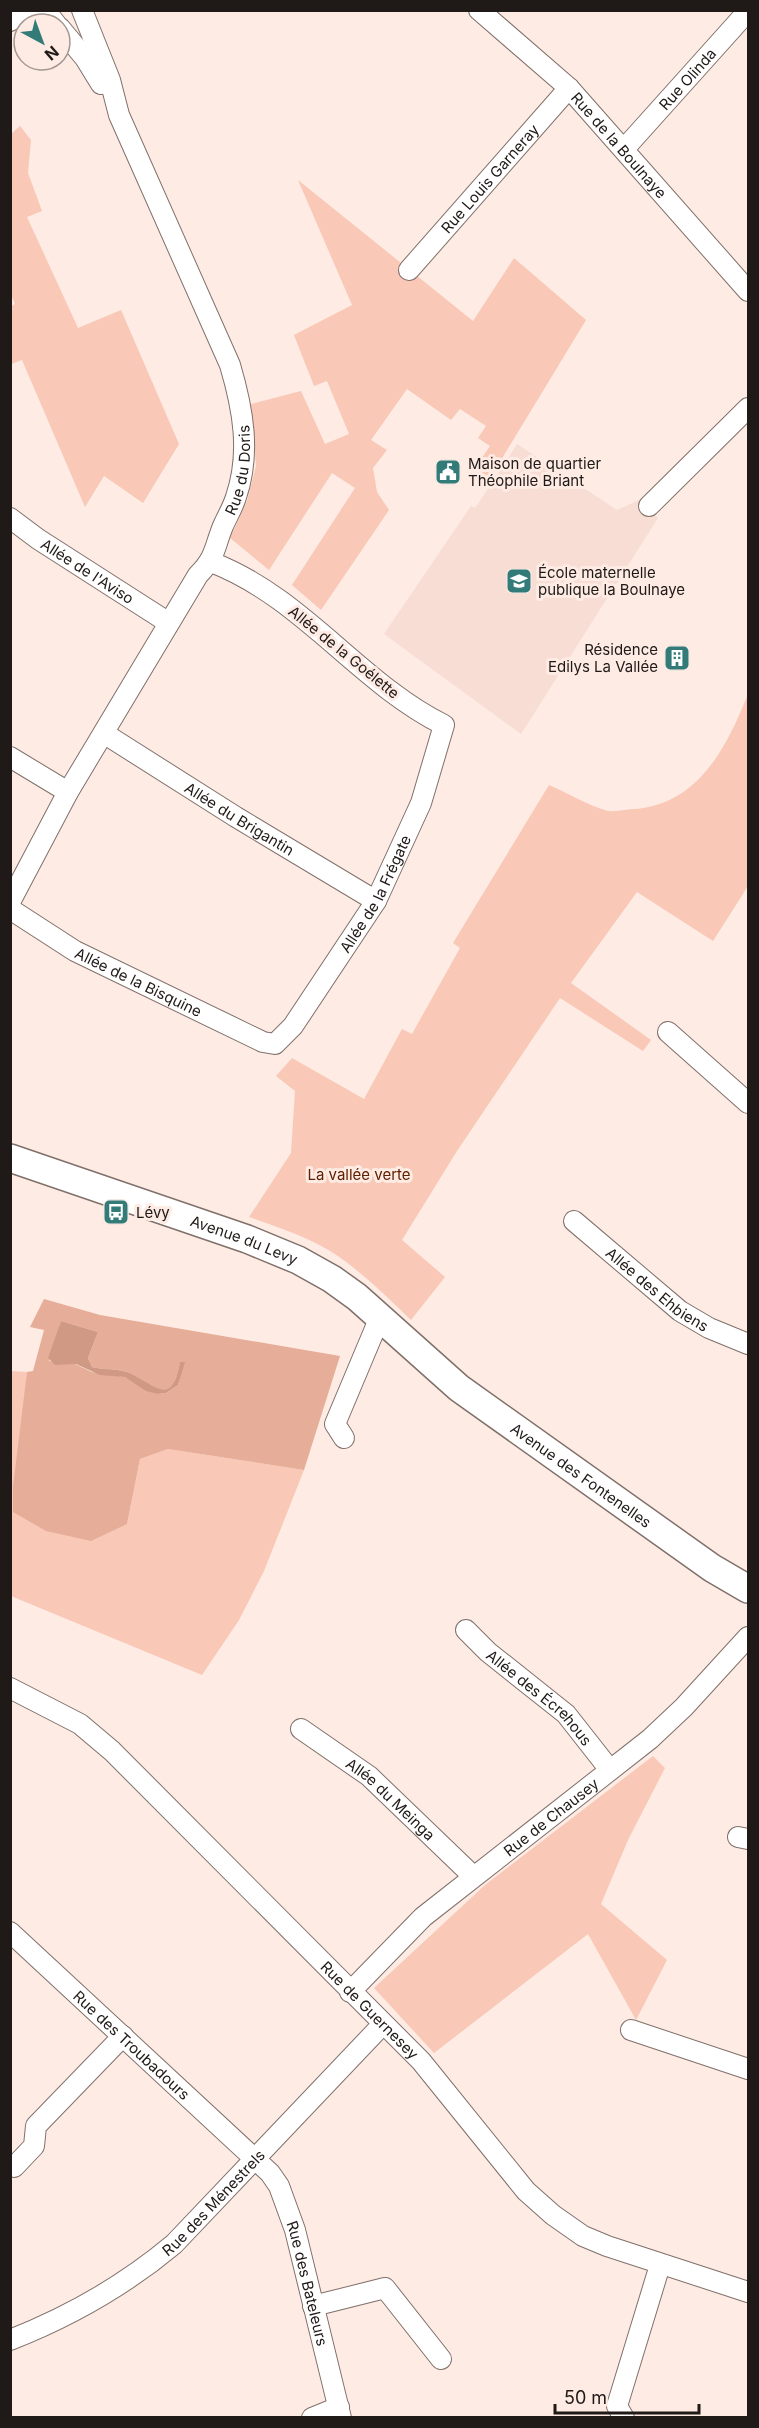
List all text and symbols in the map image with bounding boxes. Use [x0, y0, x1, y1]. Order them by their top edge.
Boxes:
north arrow [12, 12, 72, 72]
text: N [41, 42, 63, 65]
street label: Rue Olinda [654, 44, 720, 114]
street label: Rue de la Boulnaye [567, 88, 671, 202]
street label: Rue Louis Garneray [436, 119, 543, 237]
street label: Rue du Doris [220, 424, 254, 518]
place label: Maison de quartier Théophile Briant [468, 454, 601, 490]
public building icon: Maison de quartier Théophile Briant [433, 457, 463, 487]
street label: Allée de l'Aviso [38, 534, 138, 608]
place label: École maternelle publique la Boulnaye [538, 563, 685, 599]
school or university icon: École maternelle publique la Boulnaye [504, 566, 534, 596]
street label: Allée de la Goélette [285, 601, 403, 703]
place label: Résidence Edilys La Vallée [548, 640, 658, 676]
building icon: Résidence Edilys La Vallée [662, 643, 692, 673]
street label: Allée du Brigantin [181, 778, 298, 859]
street label: Allée de la Frégate [335, 832, 415, 956]
street label: Allée de la Bisquine [72, 943, 205, 1020]
park label: La vallée verte [307, 1165, 411, 1184]
bus stop icon: Lévy [101, 1197, 131, 1227]
place label: Lévy [136, 1203, 170, 1222]
street label: Avenue du Levy [188, 1211, 301, 1269]
street label: Allée des Ehbiens [602, 1243, 712, 1335]
street label: Avenue des Fontenelles [507, 1418, 655, 1531]
street label: Allée des Écrehous [483, 1645, 596, 1749]
street label: Allée du Meinga [342, 1754, 439, 1844]
street label: Rue de Chausey [499, 1773, 603, 1860]
street label: Rue de Guernesey [317, 1957, 423, 2063]
street label: Rue des Troubadours [70, 1986, 194, 2104]
street label: Rue des Ménestrels [158, 2145, 269, 2260]
street label: Rue des Bateleurs [283, 2218, 333, 2348]
scale bar [555, 2377, 699, 2415]
text: 50 m [564, 2387, 607, 2408]

